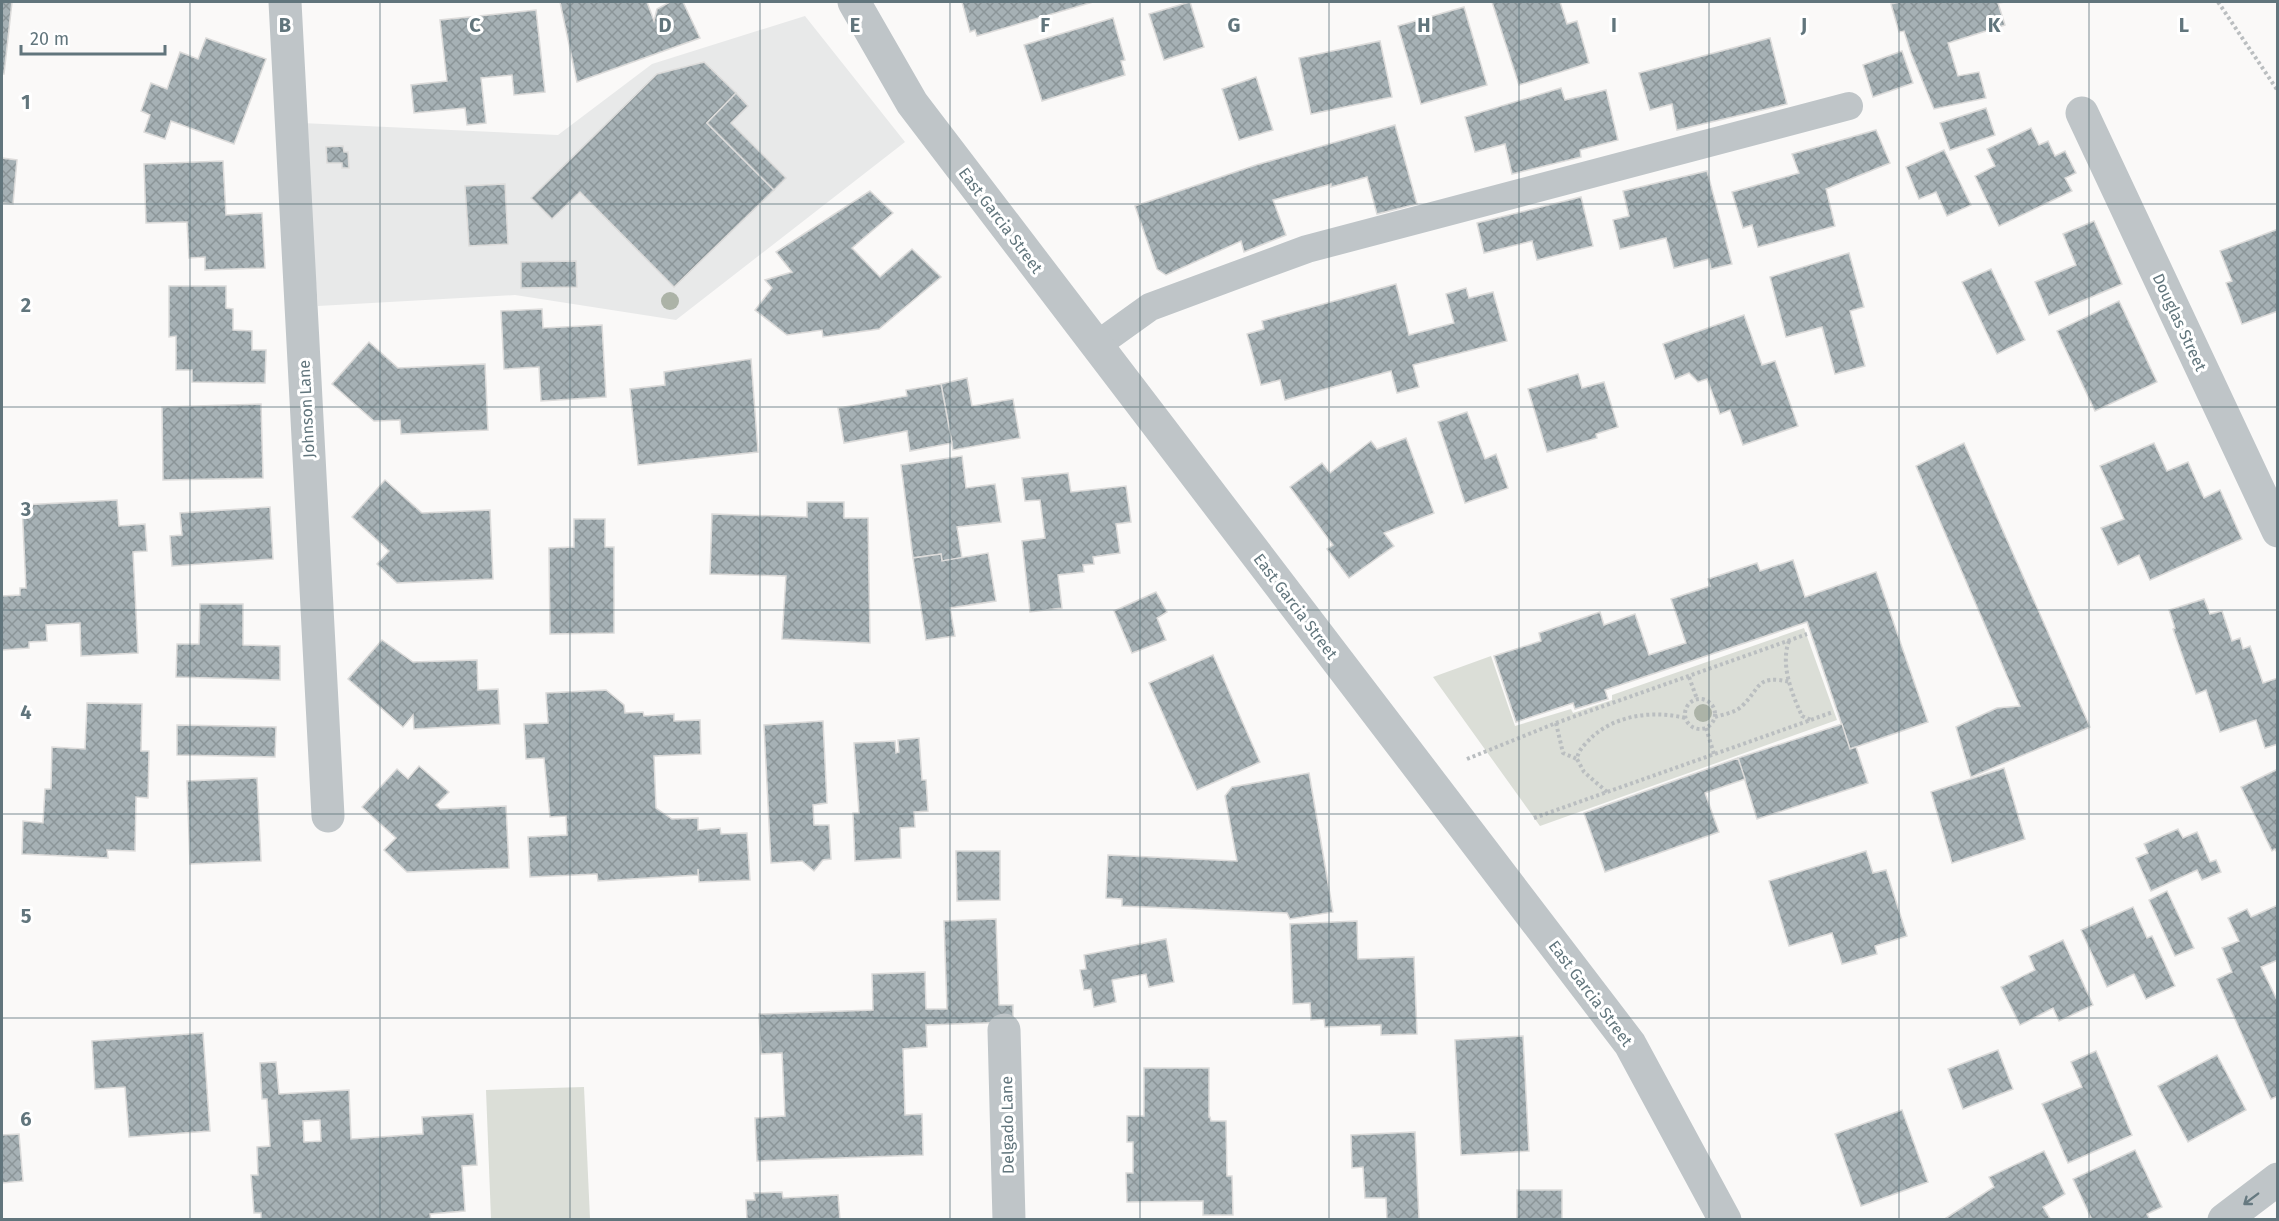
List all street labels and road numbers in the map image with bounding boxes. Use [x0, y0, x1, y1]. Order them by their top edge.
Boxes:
street label: East Garcia Street [955, 164, 1047, 277]
street label: Douglas Street [2149, 270, 2211, 374]
street label: Johnson Lane [294, 360, 319, 458]
street label: East Garcia Street [1250, 550, 1342, 663]
street label: East Garcia Street [1545, 937, 1637, 1050]
street label: Delgado Lane [997, 1076, 1018, 1174]

